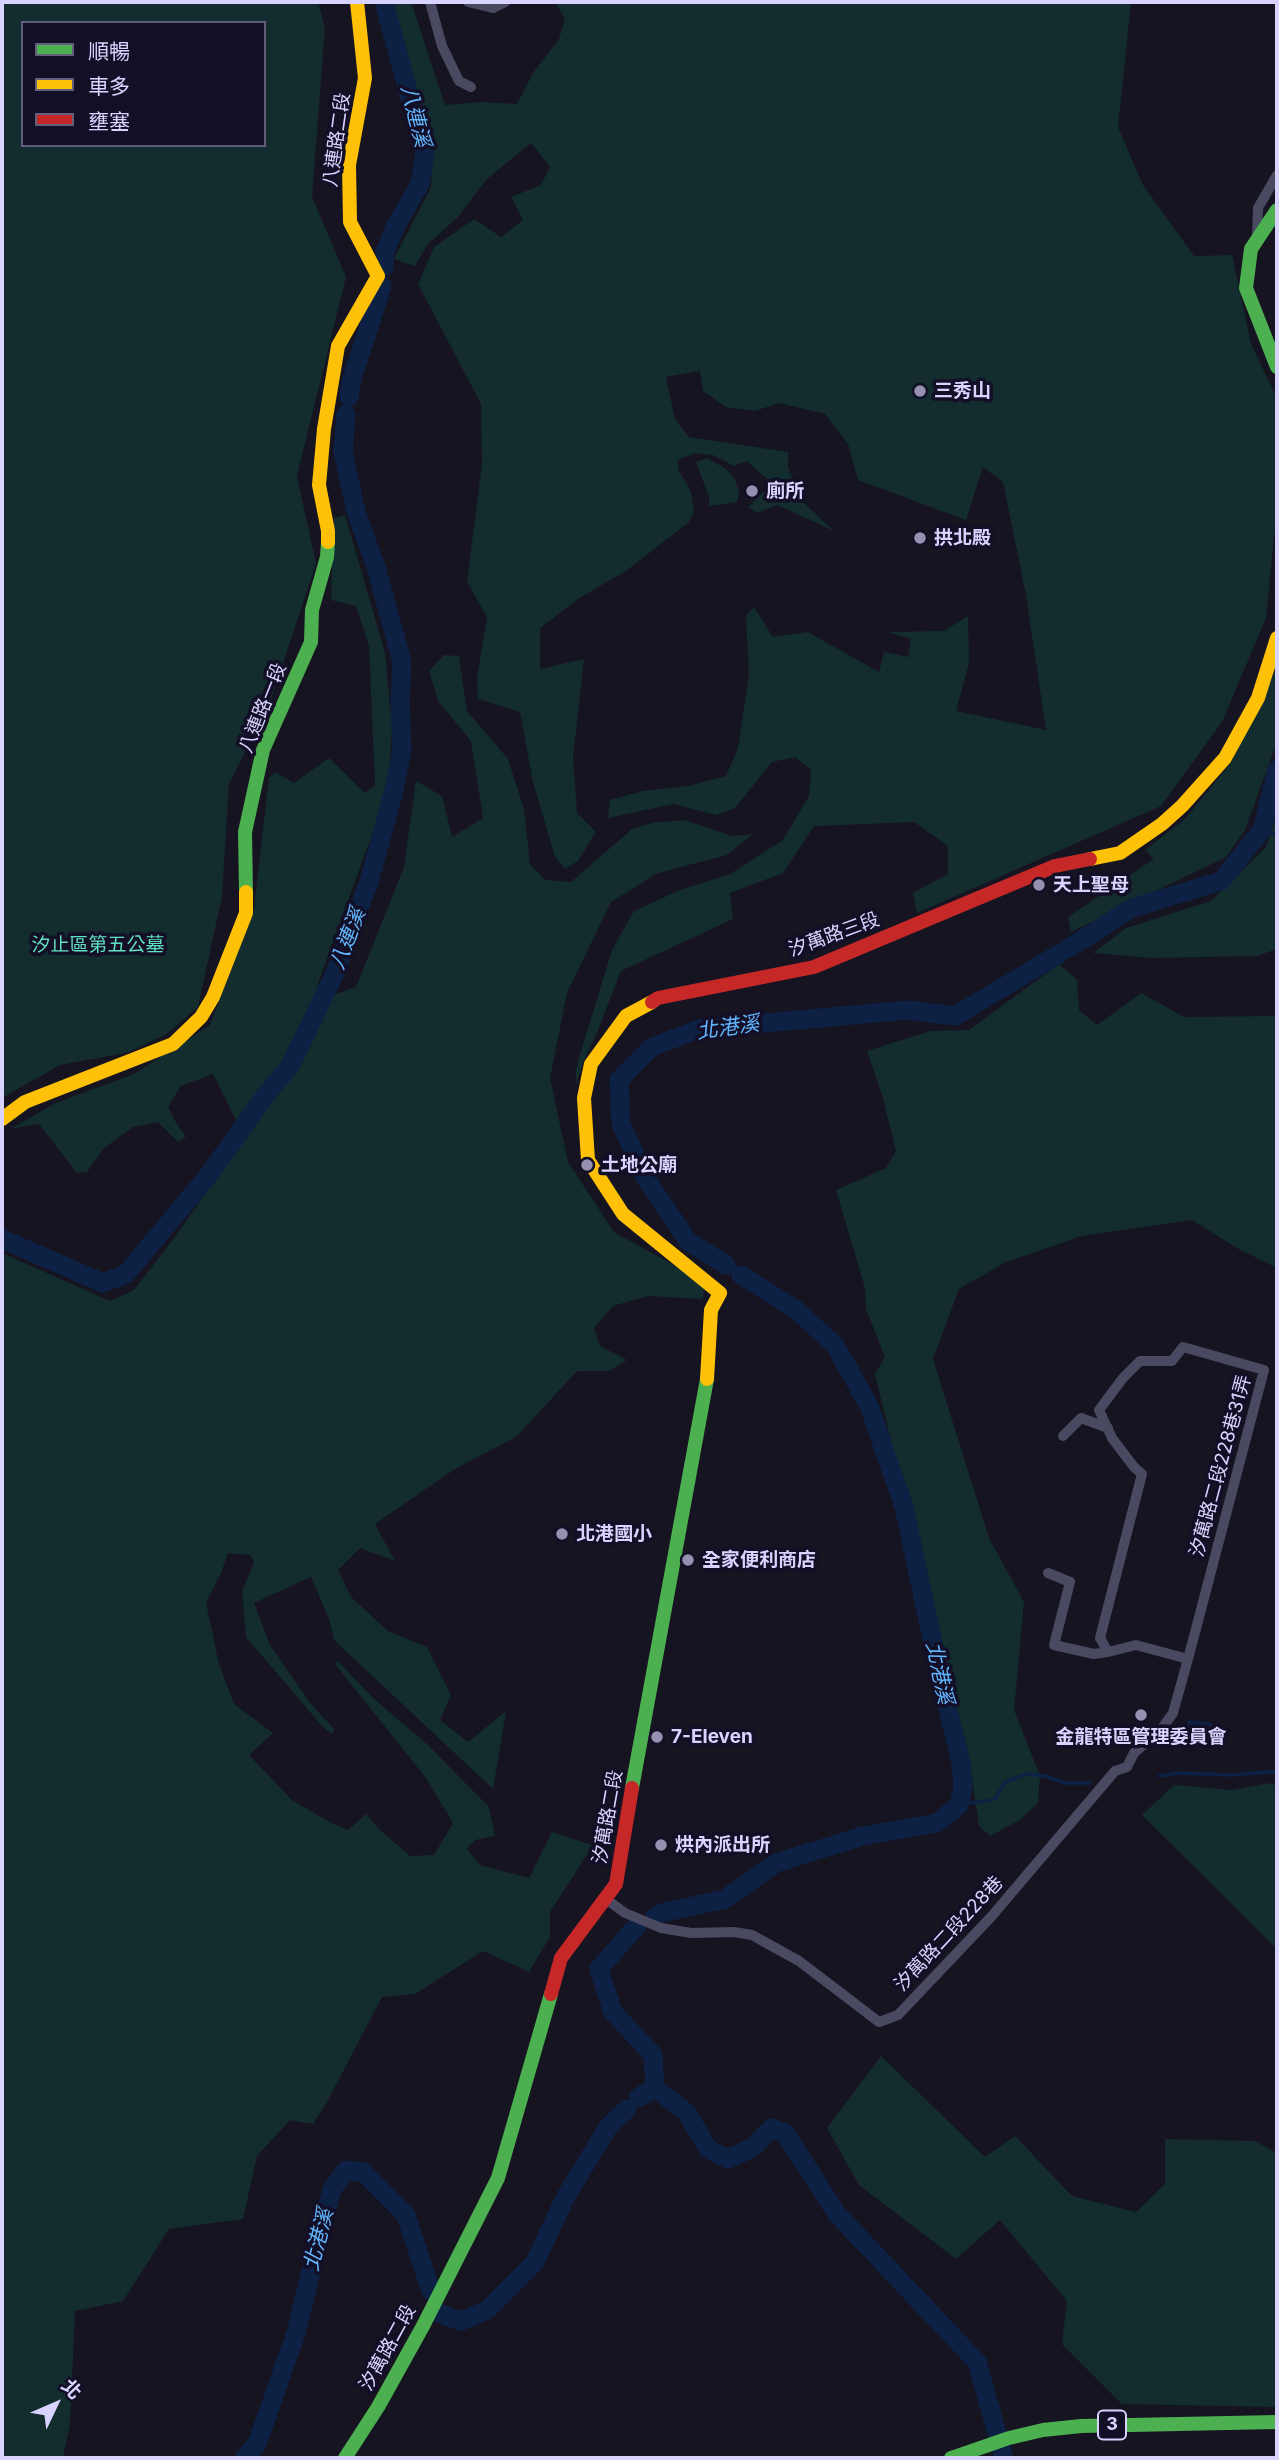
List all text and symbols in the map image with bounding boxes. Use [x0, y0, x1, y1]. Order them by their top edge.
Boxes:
legend [21, 21, 266, 147]
text: 順暢 [88, 39, 130, 64]
text: 車多 [88, 74, 130, 99]
water label: 八連溪 [395, 82, 435, 150]
street label: 八連路二段 [319, 91, 355, 189]
text: 壅塞 [88, 109, 130, 134]
place label: 三秀山 [934, 380, 991, 402]
marker: 三秀山 [912, 383, 928, 399]
place label: 廁所 [766, 480, 804, 502]
marker: 廁所 [744, 483, 760, 499]
place label: 拱北殿 [934, 527, 991, 549]
marker: 拱北殿 [912, 530, 928, 546]
street label: 八連路一段 [235, 660, 291, 756]
place label: 天上聖母 [1053, 874, 1129, 896]
marker: 天上聖母 [1031, 877, 1047, 893]
water label: 八連溪 [325, 905, 371, 973]
street label: 汐萬路三段 [785, 908, 883, 962]
park label: 汐止區第五公墓 [32, 934, 164, 956]
water label: 北港溪 [695, 1011, 761, 1045]
place label: 土地公廟 [601, 1154, 677, 1176]
marker: 土地公廟 [579, 1157, 595, 1173]
street label: 汐萬路二段228巷31弄 [1186, 1373, 1256, 1559]
place label: 北港國小 [576, 1523, 652, 1545]
marker: 北港國小 [554, 1526, 570, 1542]
place label: 全家便利商店 [702, 1549, 816, 1571]
marker: 全家便利商店 [680, 1552, 696, 1568]
water label: 北港溪 [920, 1640, 958, 1706]
marker: 金龍特區管理委員會 [1133, 1707, 1149, 1723]
place label: 7-Eleven [671, 1726, 753, 1748]
place label: 金龍特區管理委員會 [1056, 1726, 1226, 1748]
marker: 7-Eleven [649, 1729, 665, 1745]
street label: 汐萬路二段 [589, 1768, 627, 1866]
place label: 烘內派出所 [675, 1834, 770, 1856]
marker: 烘內派出所 [653, 1837, 669, 1853]
street label: 汐萬路二段228巷 [890, 1872, 1008, 1996]
water label: 北港溪 [299, 2206, 339, 2274]
street label: 汐萬路二段 [355, 2301, 421, 2395]
north arrow [21, 2369, 91, 2439]
text: 北 [57, 2374, 86, 2404]
road number: 3 [1098, 2410, 1126, 2440]

